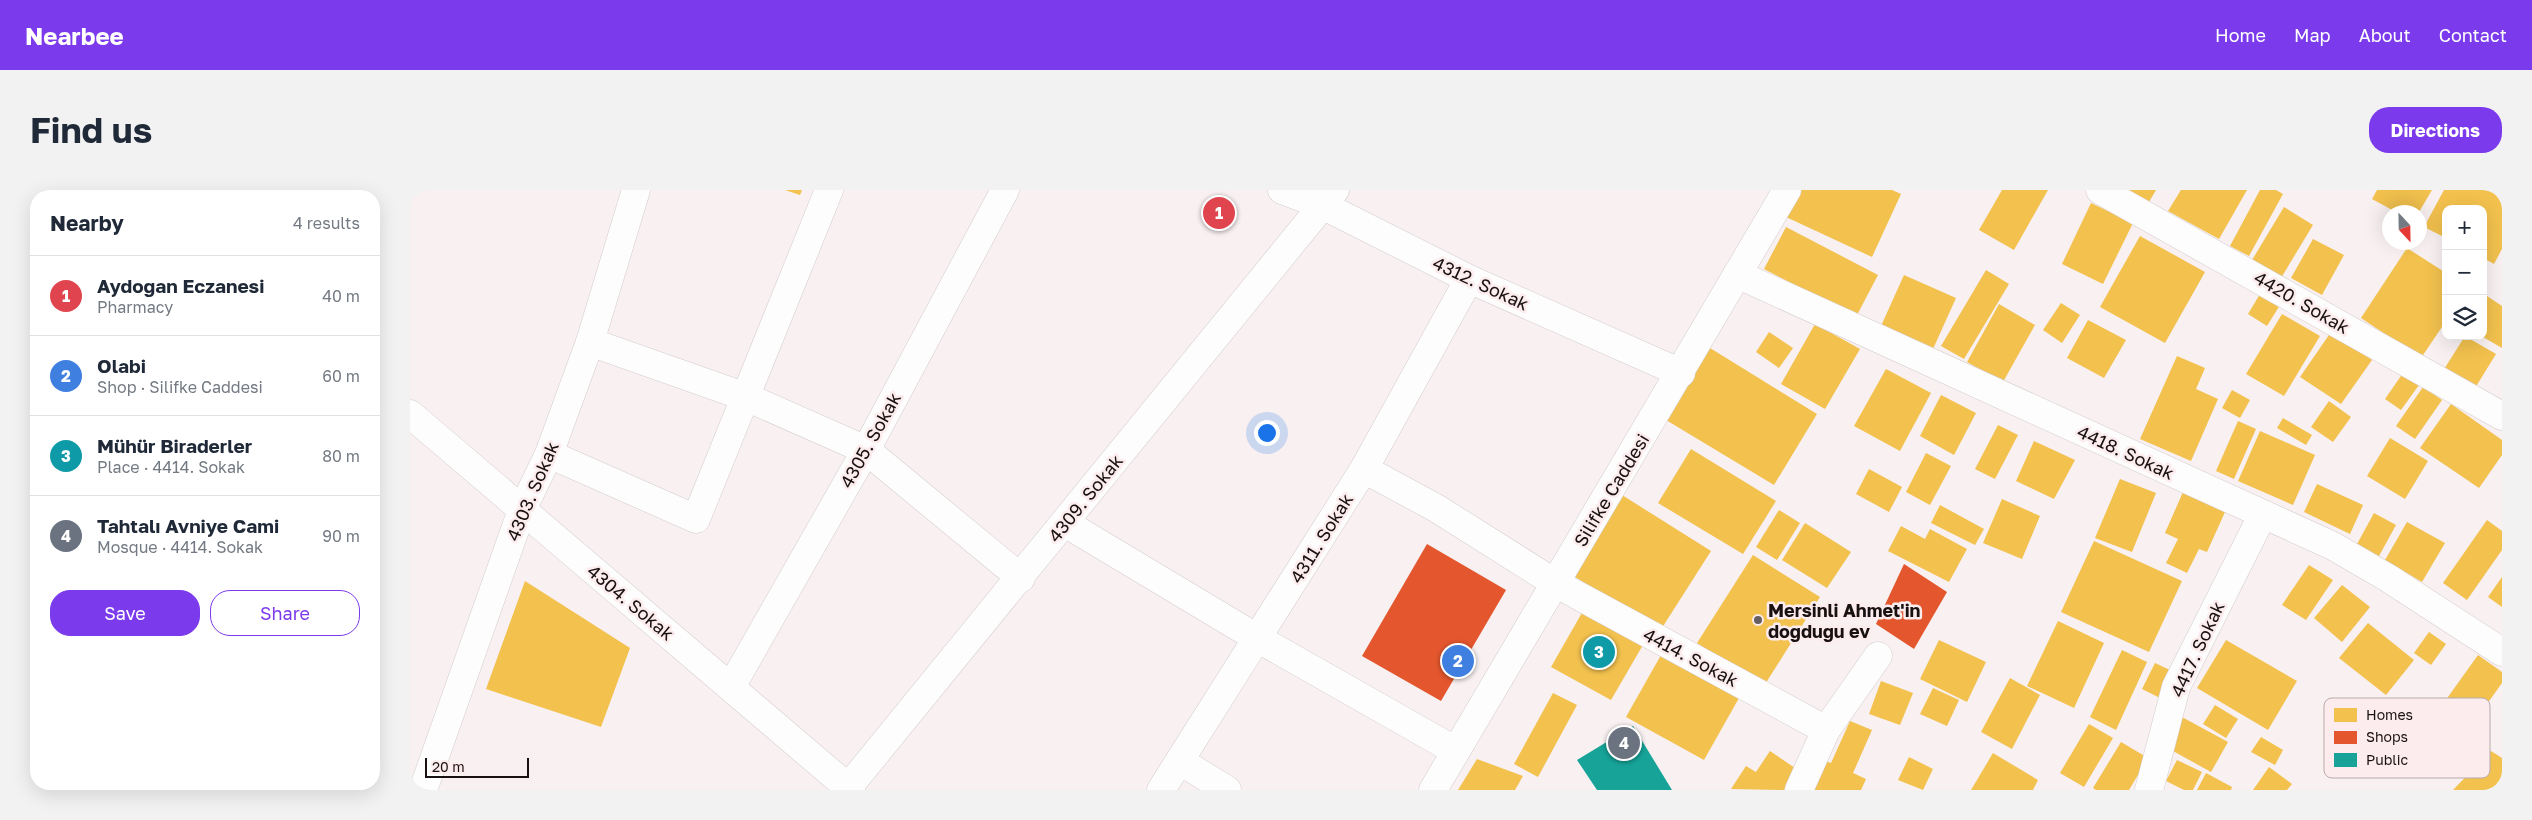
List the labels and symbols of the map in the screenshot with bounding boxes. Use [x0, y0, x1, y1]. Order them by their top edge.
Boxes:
pin: 1 [1203, 194, 1235, 232]
north arrow [2382, 205, 2427, 250]
street label: 4312. Sokak [1430, 251, 1532, 315]
street label: 4420. Sokak [2251, 266, 2353, 338]
street label: 4305. Sokak [835, 388, 905, 492]
your location [1254, 420, 1280, 446]
street label: 4418. Sokak [2074, 420, 2178, 484]
street label: Silifke Caddesi [1569, 430, 1653, 550]
street label: 4303. Sokak [501, 438, 563, 544]
street label: 4309. Sokak [1043, 450, 1127, 546]
street label: 4311. Sokak [1285, 489, 1357, 587]
street label: 4304. Sokak [583, 559, 679, 645]
street label: 4417. Sokak [2165, 598, 2229, 700]
place label: Mersinli Ahmet'in doğduğu ev [1768, 599, 1921, 642]
marker: Mersinli Ahmet'in doğduğu ev [1752, 614, 1764, 626]
street label: 4414. Sokak [1640, 623, 1742, 691]
pin: 3 [1583, 633, 1615, 671]
pin: 2 [1442, 642, 1474, 680]
legend [2324, 698, 2490, 778]
text: Homes [2366, 706, 2413, 723]
pin: 4 [1608, 724, 1640, 762]
text: Shops [2366, 728, 2408, 745]
text: Public [2366, 751, 2408, 768]
scale bar [425, 755, 529, 778]

